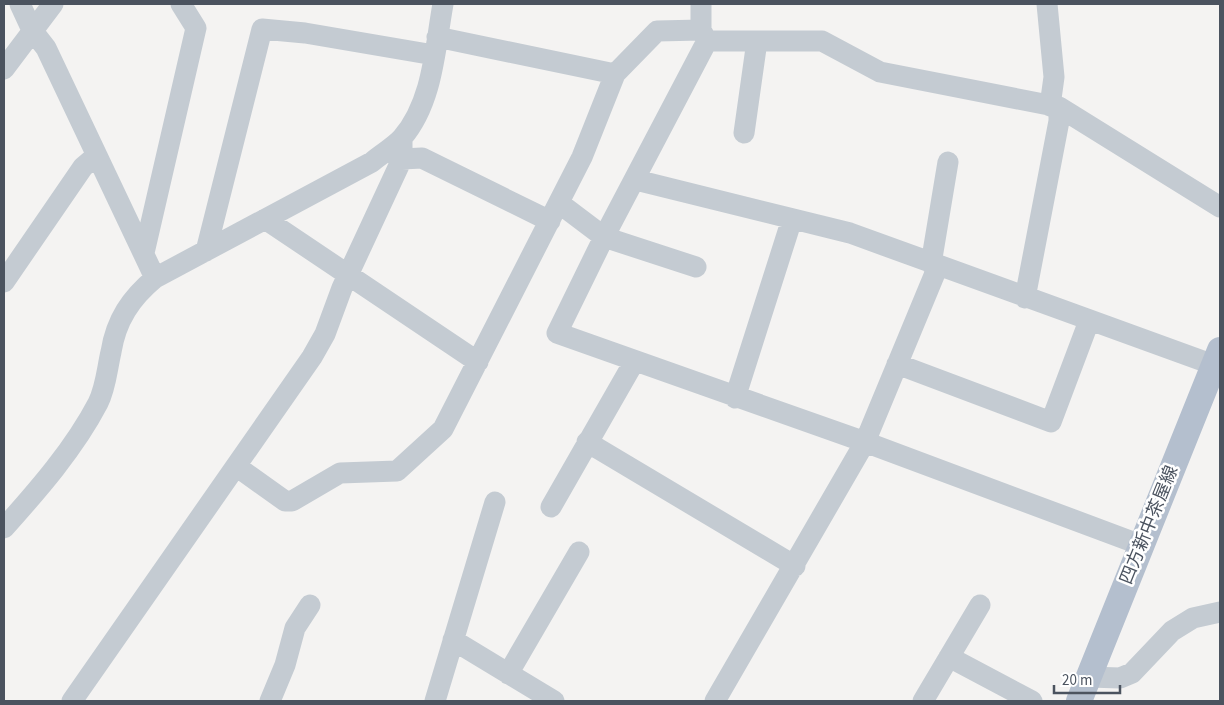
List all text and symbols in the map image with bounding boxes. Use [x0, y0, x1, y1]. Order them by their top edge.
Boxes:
street label: 四方新中茶屋線 [1114, 462, 1184, 588]
scale bar [1054, 662, 1120, 694]
text: 20 m [1062, 670, 1092, 691]

